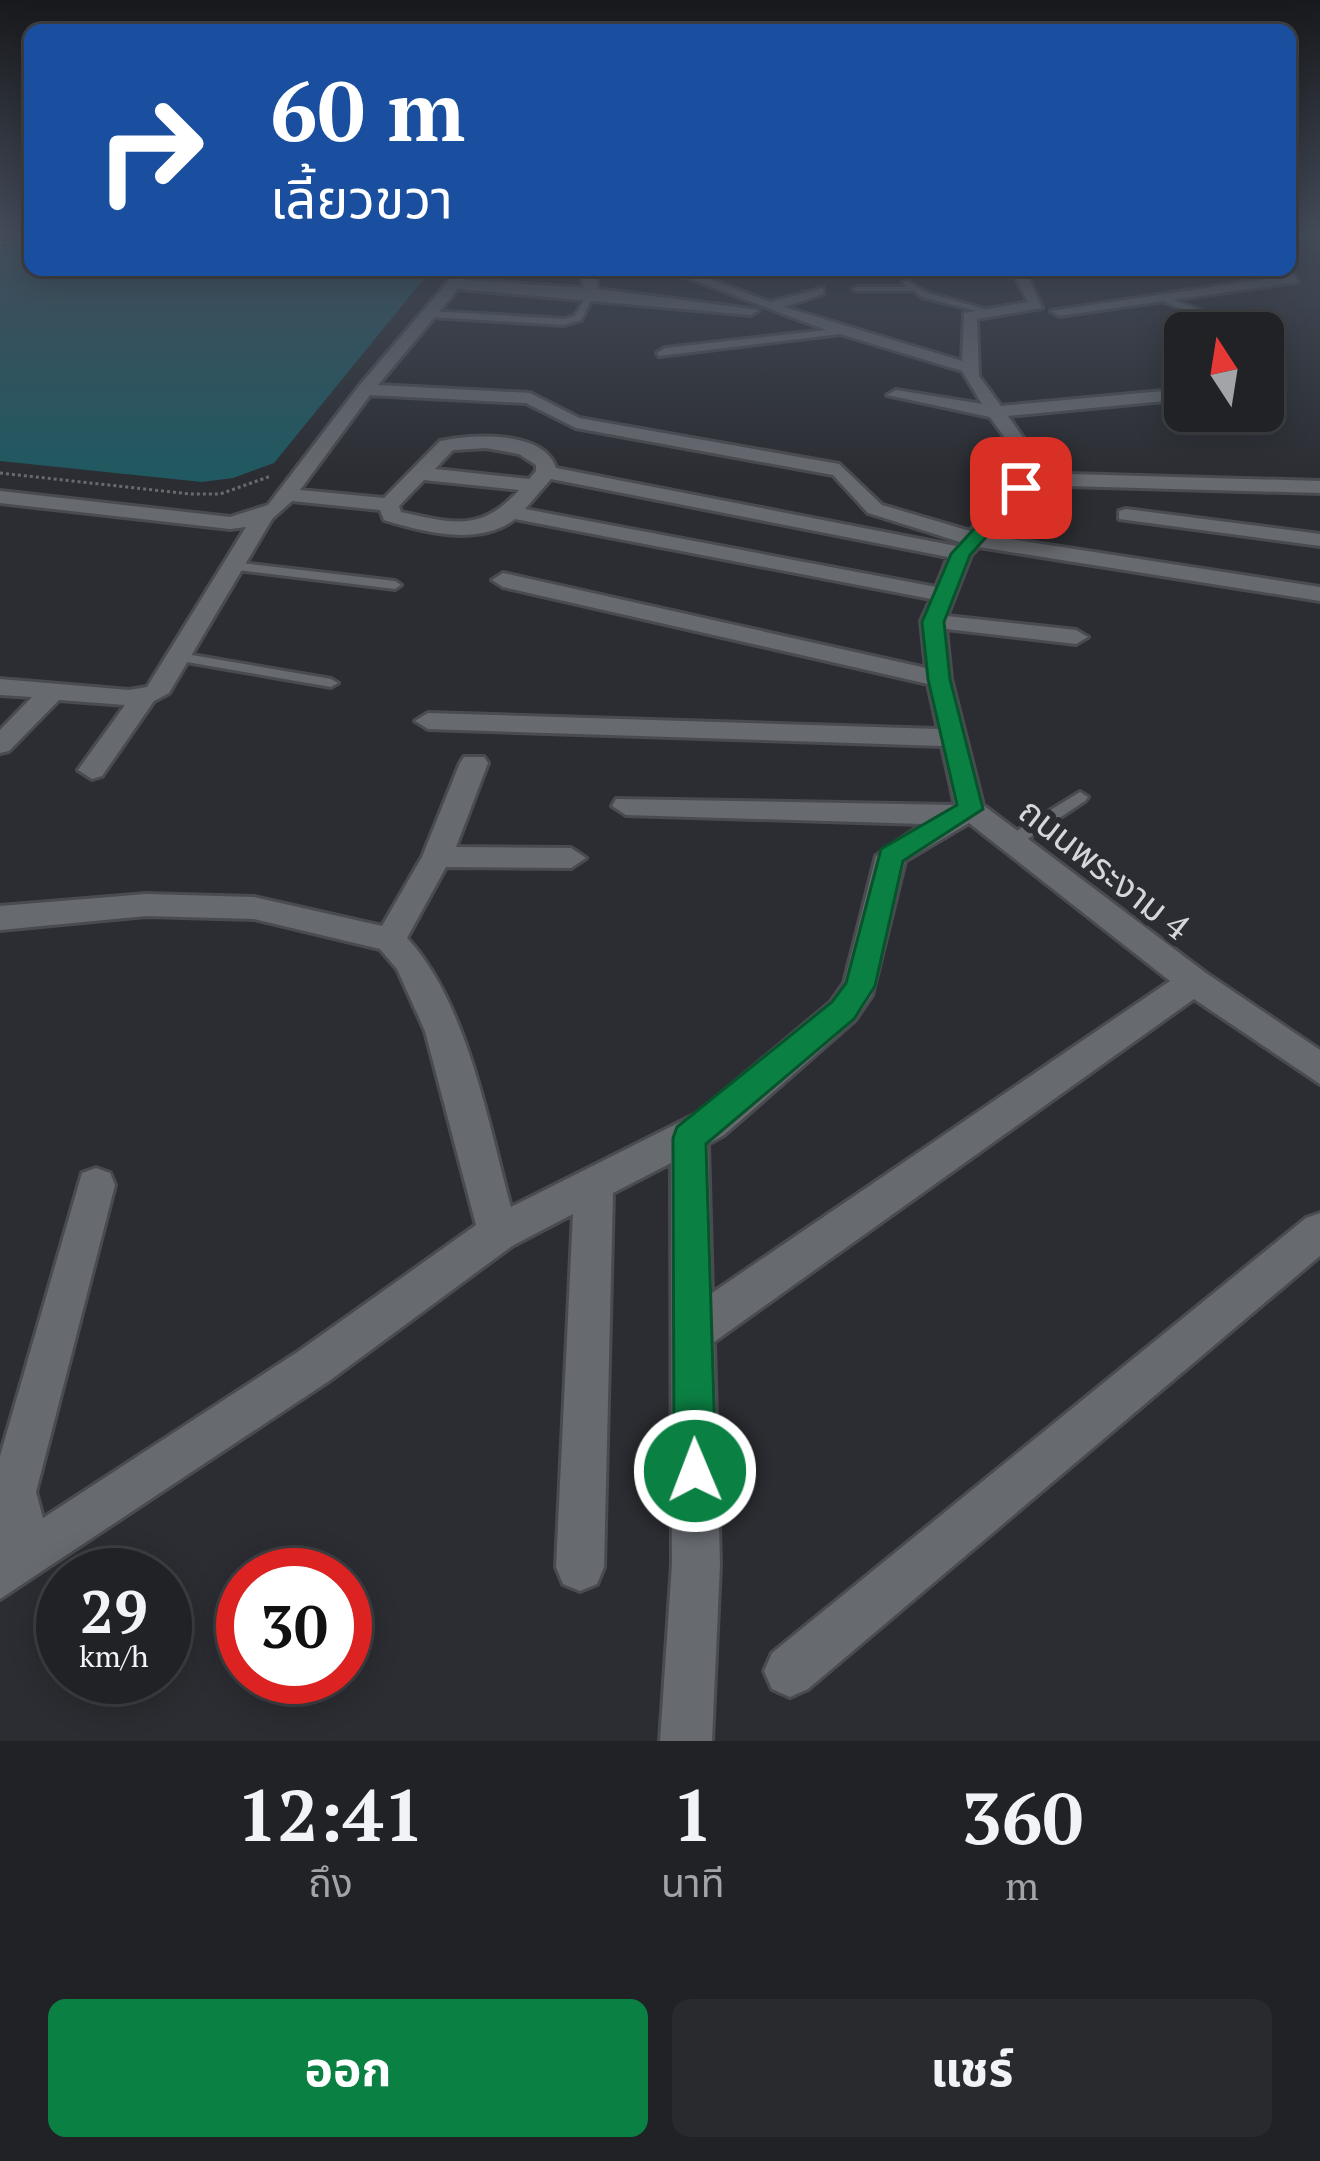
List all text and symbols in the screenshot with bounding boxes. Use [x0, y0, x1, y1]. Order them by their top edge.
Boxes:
text: 60 m [270, 54, 465, 165]
icon: right [72, 72, 228, 228]
text: เลี้ยวขวา [270, 162, 453, 233]
north arrow [1164, 312, 1284, 432]
map controls [1164, 312, 1284, 432]
pin [970, 437, 1072, 539]
icon: arrive [988, 455, 1054, 521]
street label: ถนนพระงาม 4 [1010, 787, 1201, 950]
position arrow [632, 1408, 758, 1534]
speed limit sign: 30 [216, 1548, 372, 1704]
text: 29 [80, 1571, 148, 1650]
text: km/h [79, 1636, 149, 1676]
text: 12:41 [237, 1766, 424, 1862]
text: 1 [672, 1766, 713, 1862]
text: 360 [961, 1769, 1083, 1865]
text: ถึง [308, 1856, 353, 1908]
text: นาที [661, 1856, 724, 1908]
text: m [1005, 1859, 1039, 1911]
button: ออก [48, 1999, 648, 2137]
button: แชร์ [672, 1999, 1272, 2137]

